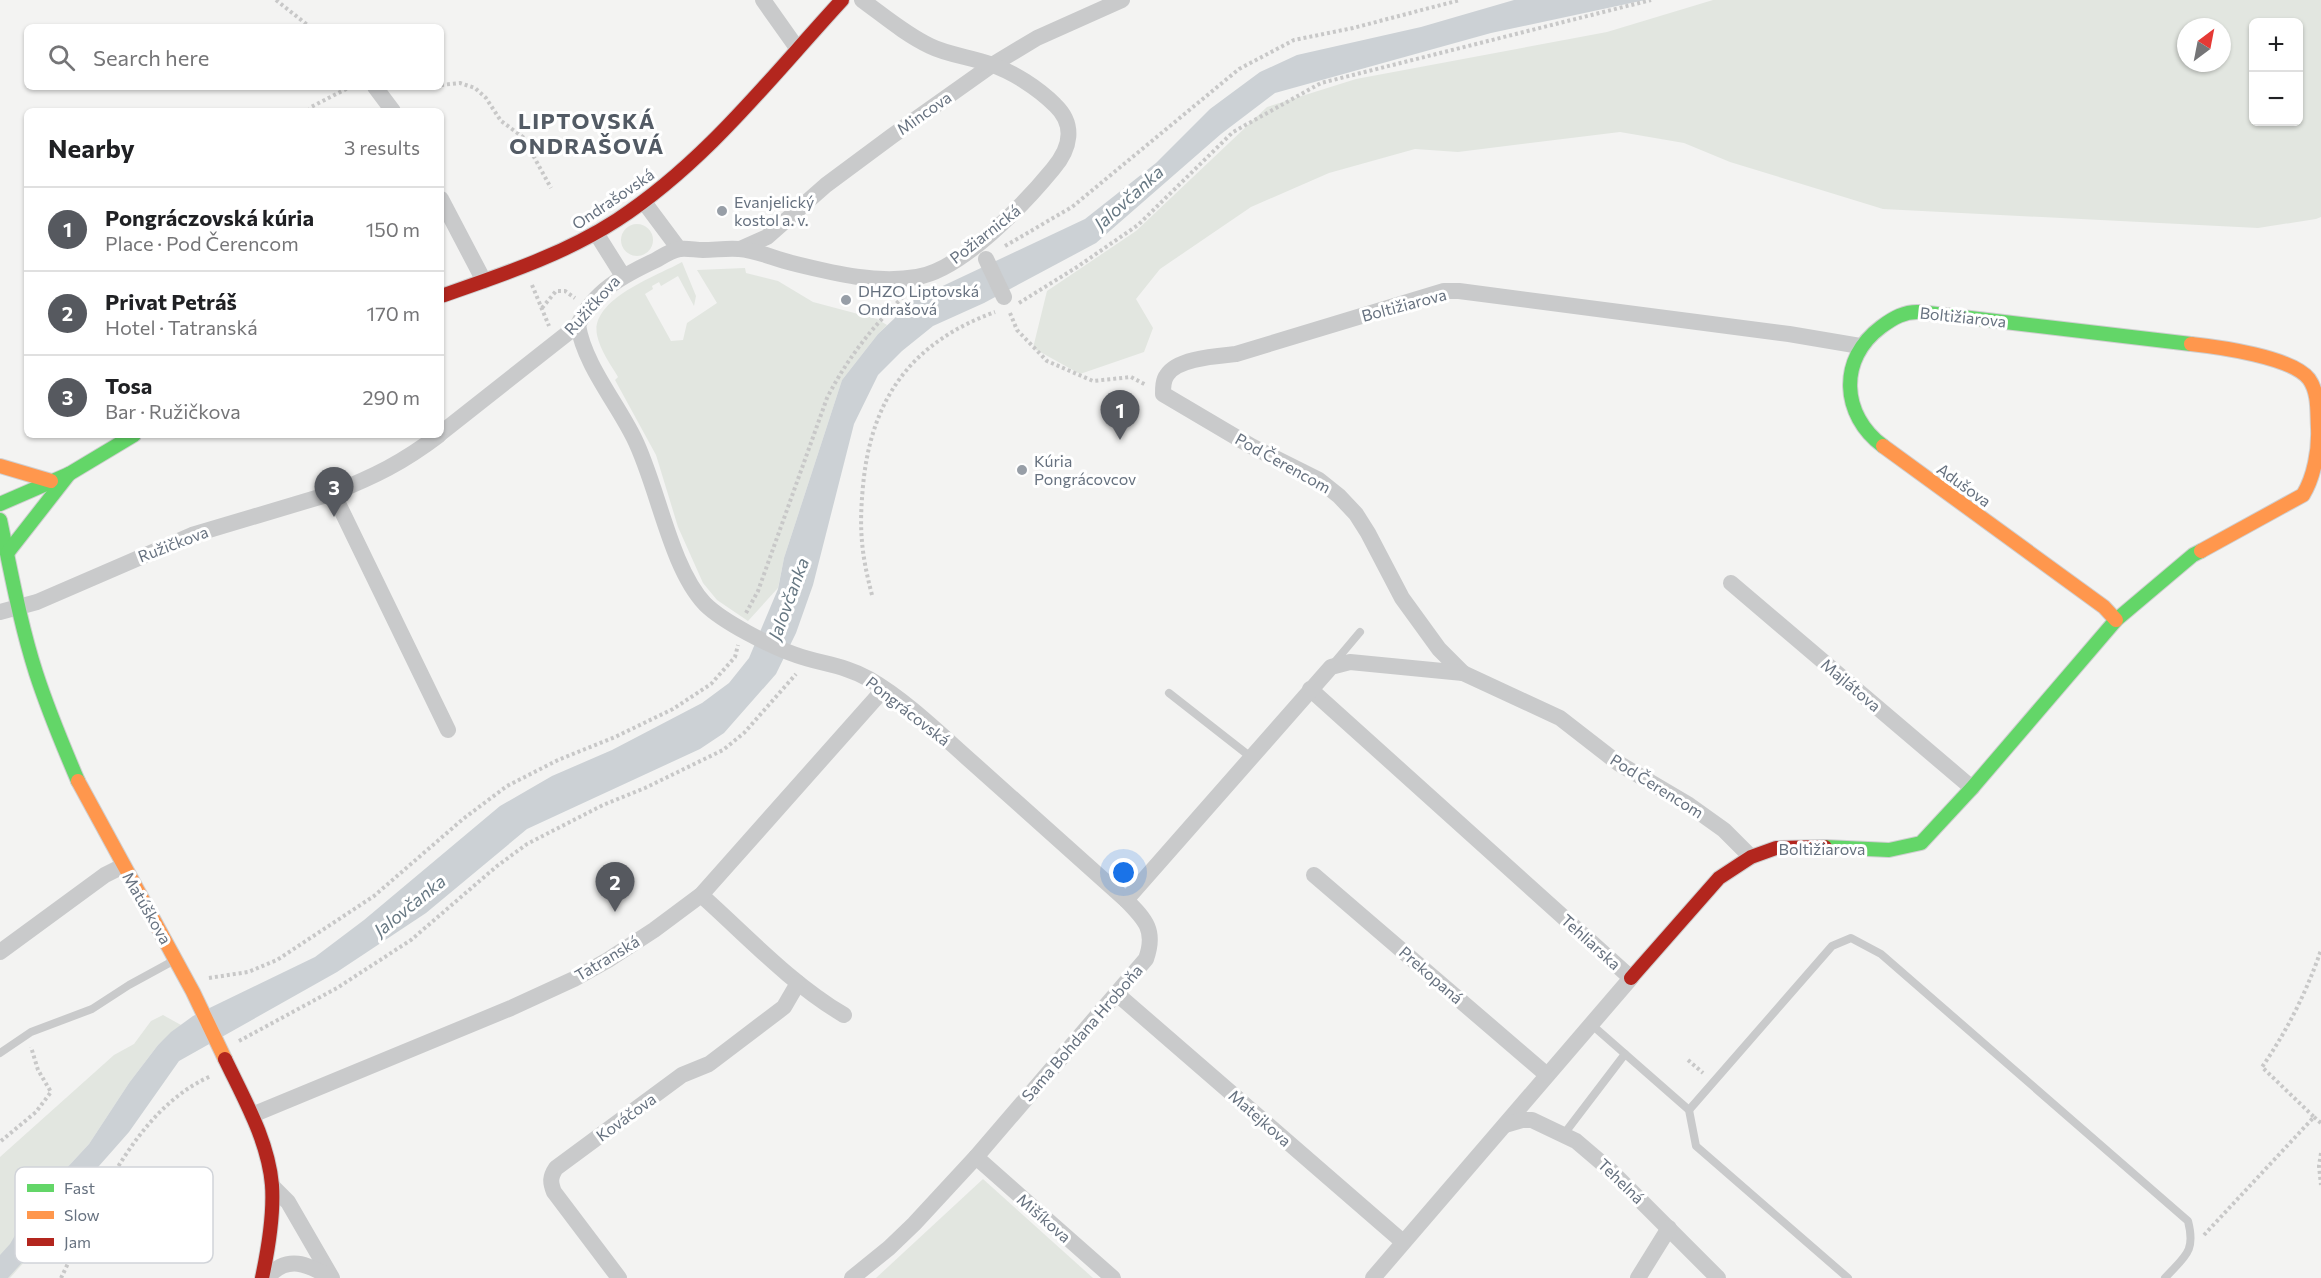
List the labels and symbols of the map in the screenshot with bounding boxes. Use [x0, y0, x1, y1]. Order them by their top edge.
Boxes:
north arrow [2177, 18, 2231, 72]
street label: Mincova [893, 87, 955, 138]
district label: LIPTOVSKÁ ONDRAŠOVÁ [509, 107, 665, 159]
water label: Jalovčanka [1087, 160, 1168, 236]
street label: Ondrašovská [568, 164, 657, 233]
place label: Evanjelický kostol a. v. [734, 192, 814, 229]
street label: Požiarnická [946, 200, 1024, 267]
marker: Evanjelický kostol a. v. [715, 204, 729, 218]
street label: Ružičkova [560, 271, 623, 338]
place label: DHZO Liptovská Ondrašová [858, 281, 979, 318]
street label: Boltižiarova [1359, 284, 1448, 325]
marker: DHZO Liptovská Ondrašová [839, 293, 853, 307]
street label: Boltižiarova [1919, 303, 2007, 330]
pin: 1 [1100, 390, 1140, 440]
street label: Pod Čerencom [1232, 429, 1334, 497]
place label: Kúria Pongrácovcov [1034, 451, 1136, 488]
street label: Adušova [1934, 459, 1995, 510]
marker: Kúria Pongrácovcov [1015, 463, 1029, 477]
pin: 3 [314, 468, 354, 517]
street label: Ružičkova [135, 521, 211, 566]
water label: Jalovčanka [762, 554, 813, 645]
street label: Majlátova [1818, 654, 1885, 715]
street label: Pongrácovská [863, 672, 954, 749]
street label: Pod Čerencom [1607, 749, 1707, 822]
street label: Boltižiarova [1779, 839, 1865, 858]
your location [1109, 858, 1138, 887]
pin: 2 [596, 862, 634, 912]
street label: Matúškova [119, 868, 176, 947]
water label: Jalovčanka [367, 870, 450, 942]
street label: Tehliarska [1558, 910, 1625, 973]
street label: Tatranská [571, 931, 642, 984]
street label: Prekopaná [1396, 942, 1467, 1007]
street label: Sama Bohdana Hroboňa [1017, 961, 1146, 1105]
street label: Matejkova [1225, 1085, 1295, 1150]
street label: Kováčova [592, 1089, 659, 1145]
street label: Tehelná [1594, 1154, 1648, 1207]
legend [15, 1167, 213, 1263]
text: Fast [64, 1178, 95, 1197]
street label: Mišíkova [1014, 1189, 1075, 1246]
text: Slow [64, 1205, 100, 1224]
text: Jam [64, 1232, 91, 1251]

